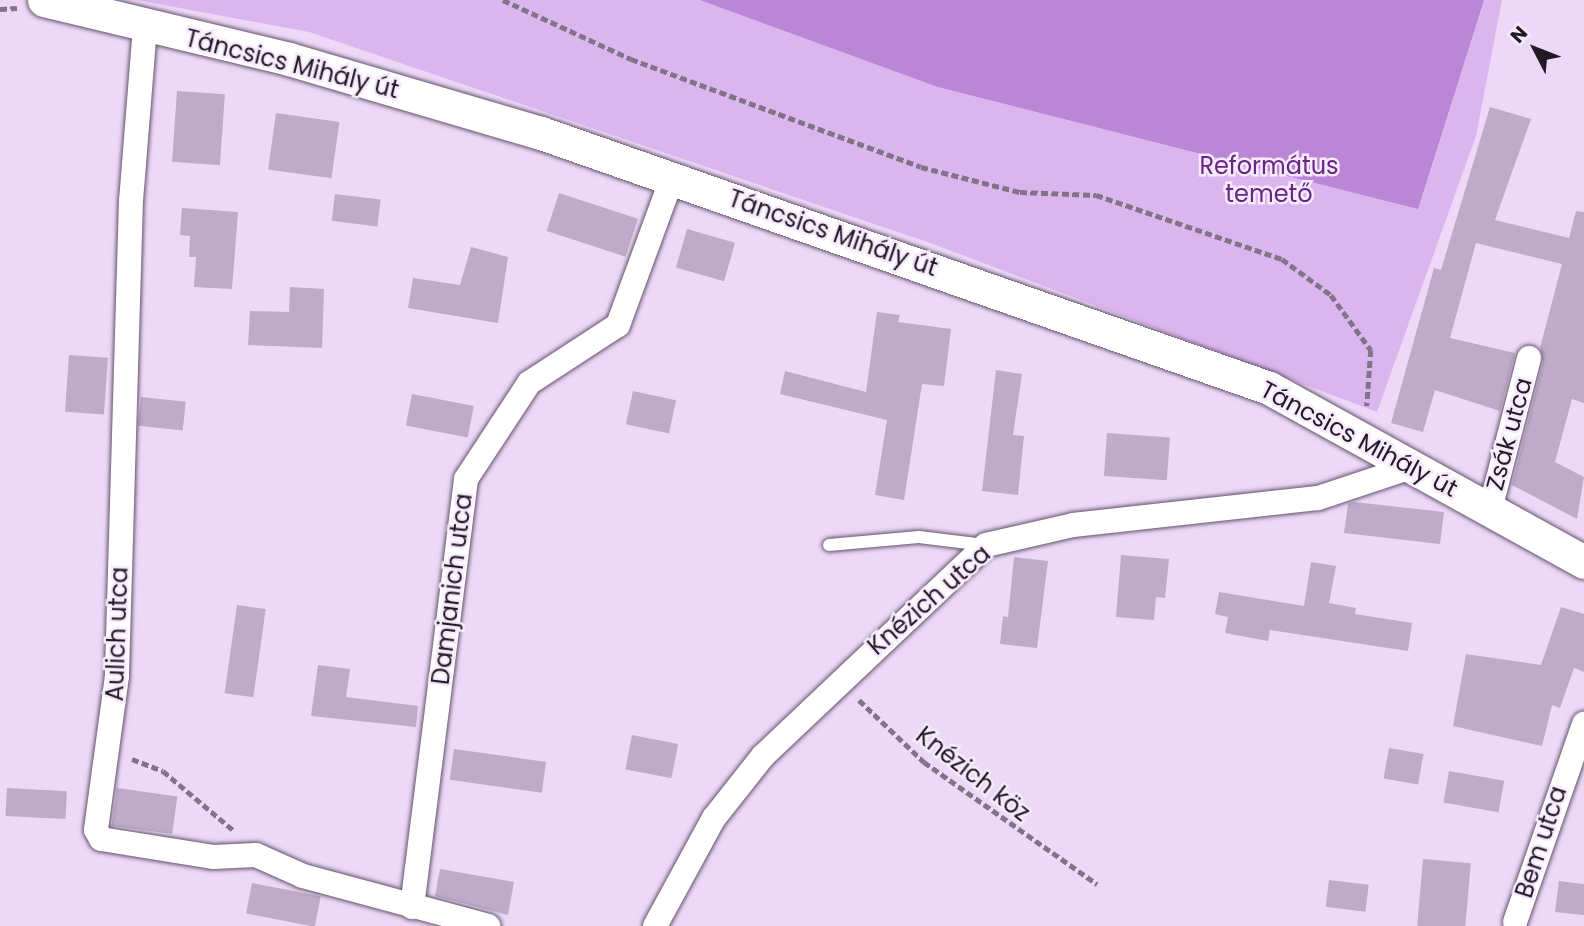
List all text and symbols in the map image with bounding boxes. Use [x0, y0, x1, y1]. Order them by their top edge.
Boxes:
north arrow [1500, 14, 1570, 84]
text: N [1504, 20, 1534, 49]
street label: Táncsics Mihály út [182, 24, 402, 104]
park label: Református temető [1199, 152, 1339, 208]
street label: Táncsics Mihály út [725, 184, 941, 282]
street label: Táncsics Mihály út [1255, 375, 1463, 503]
street label: Zsák utca [1480, 375, 1538, 493]
street label: Damjanich utca [426, 492, 478, 686]
street label: Knézich utca [862, 539, 996, 661]
street label: Aulich utca [100, 566, 134, 702]
street label: Knézich köz [910, 721, 1036, 827]
street label: Bem utca [1509, 783, 1573, 901]

